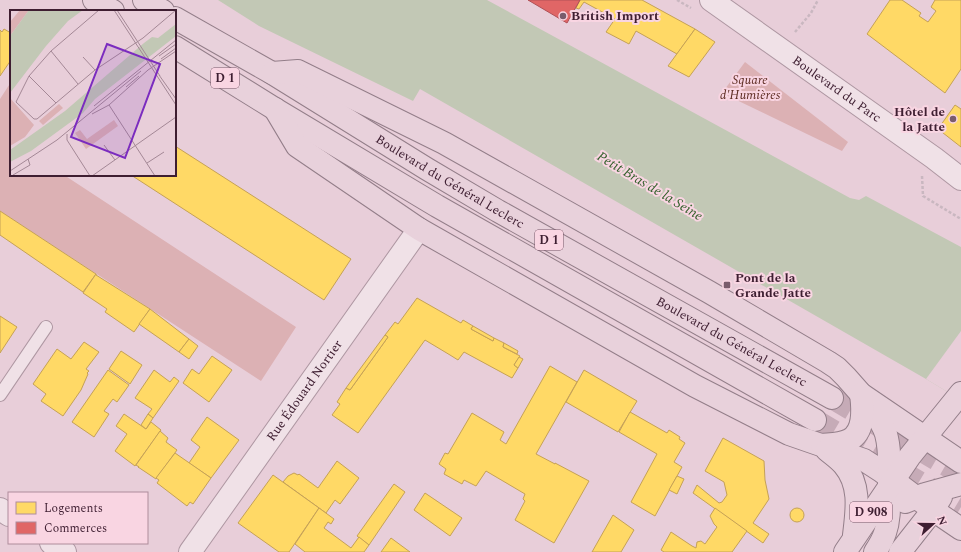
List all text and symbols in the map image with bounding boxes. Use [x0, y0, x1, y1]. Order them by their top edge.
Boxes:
place label: British Import [571, 6, 659, 26]
inset map [10, 10, 176, 176]
marker: British Import [558, 11, 568, 21]
street label: Boulevard du Parc [788, 50, 885, 128]
road number: D 1 [211, 68, 239, 88]
park label: Square d'Humières [720, 70, 781, 105]
place label: Hôtel de la Jatte [894, 102, 945, 137]
marker: Hôtel de la Jatte [948, 114, 958, 124]
street label: Boulevard du Général Leclerc [372, 129, 528, 234]
water label: Petit Bras de la Seine [593, 146, 707, 226]
road number: D 1 [535, 230, 563, 250]
place label: Pont de la Grande Jatte [735, 268, 811, 303]
marker: Pont de la Grande Jatte [722, 280, 732, 290]
street label: Boulevard du Général Leclerc [652, 291, 811, 392]
street label: Rue Édouard Nortier [262, 336, 347, 445]
legend [8, 492, 148, 544]
text: Logements [44, 499, 103, 518]
road number: D 908 [850, 502, 892, 522]
north arrow [913, 504, 953, 544]
text: N [932, 513, 951, 528]
text: Commerces [44, 519, 107, 538]

